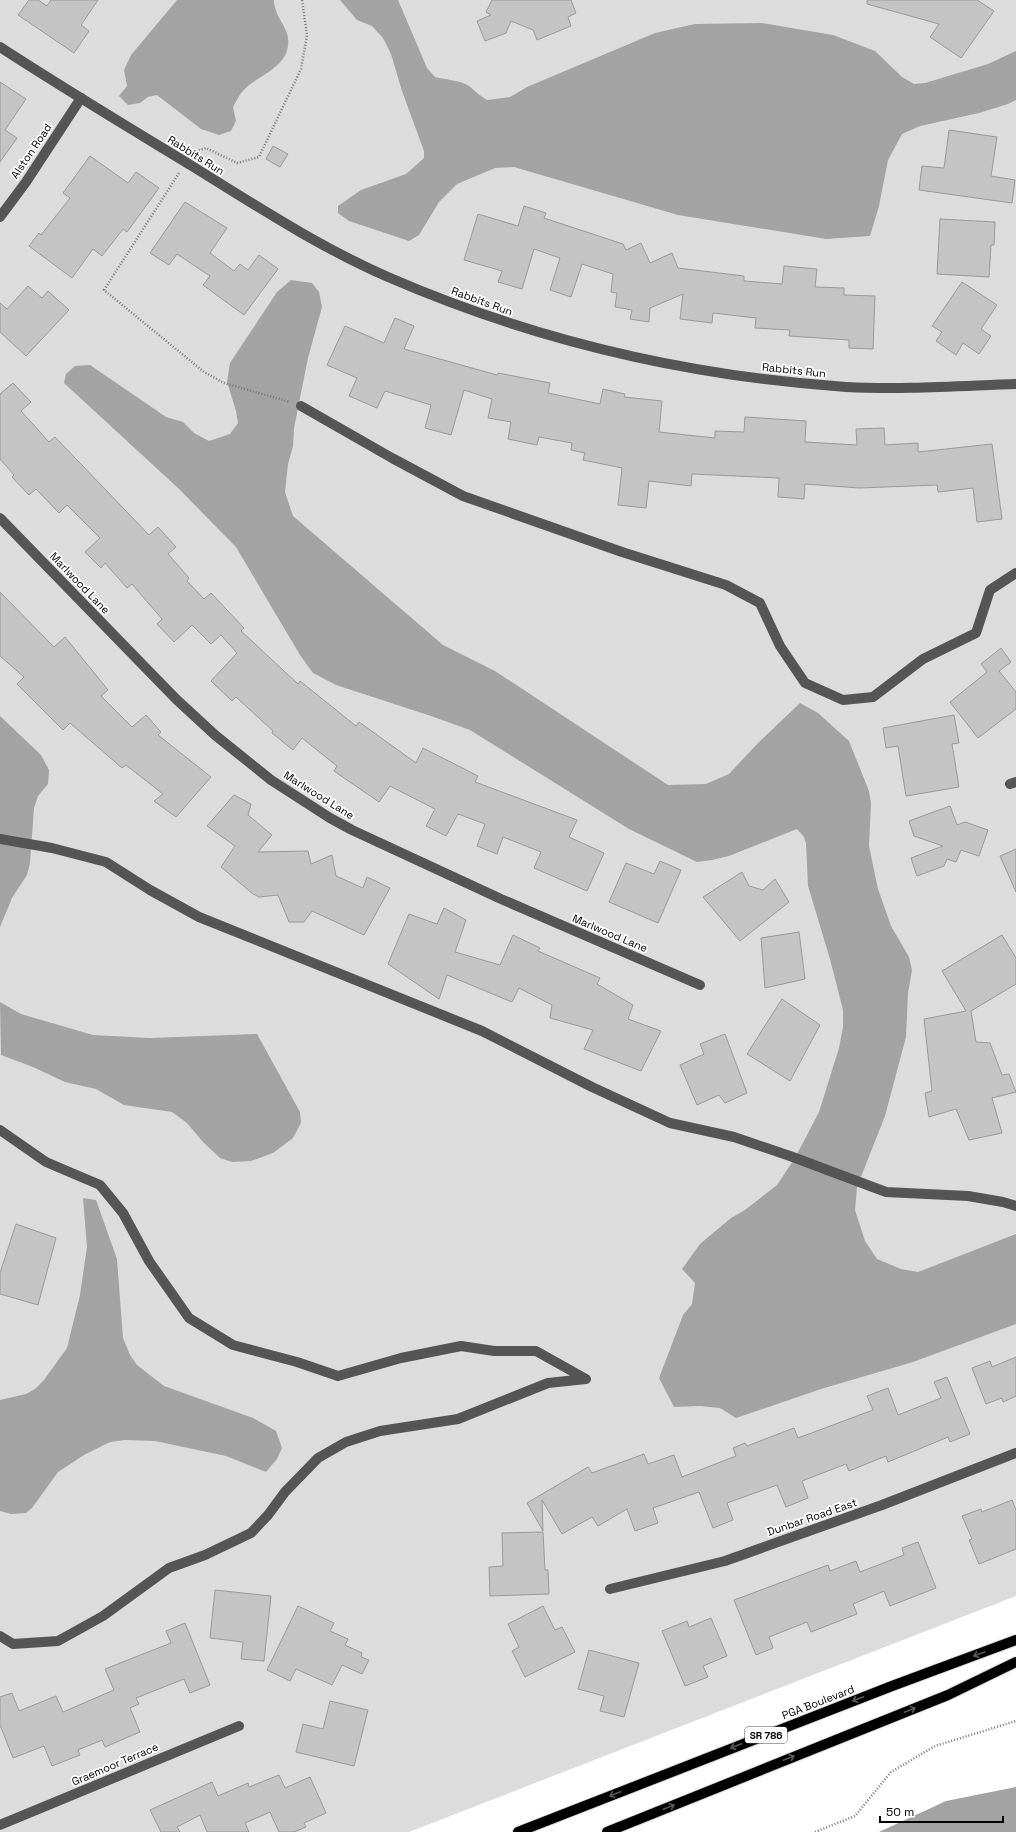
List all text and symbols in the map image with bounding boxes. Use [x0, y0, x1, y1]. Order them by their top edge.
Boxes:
street label: Alston Road [7, 121, 55, 181]
street label: Rabbits Run [165, 132, 227, 178]
street label: Rabbits Run [449, 283, 515, 319]
street label: Rabbits Run [761, 360, 827, 380]
street label: Marlwood Lane [47, 549, 113, 617]
street label: Marlwood Lane [281, 768, 357, 822]
street label: Marlwood Lane [570, 911, 650, 955]
street label: Dunbar Road East [765, 1495, 859, 1539]
one-way arrow [974, 1650, 986, 1658]
street label: PGA Boulevard [780, 1682, 856, 1722]
one-way arrow [852, 1696, 864, 1703]
one-way arrow [903, 1706, 915, 1713]
road number: SR 786 [745, 1727, 787, 1743]
street label: Graemoor Terrace [70, 1739, 160, 1789]
one-way arrow [731, 1743, 743, 1751]
one-way arrow [783, 1754, 795, 1762]
one-way arrow [610, 1790, 622, 1798]
scale bar [880, 1798, 1003, 1824]
one-way arrow [662, 1803, 674, 1810]
text: 50 m [886, 1804, 914, 1820]

